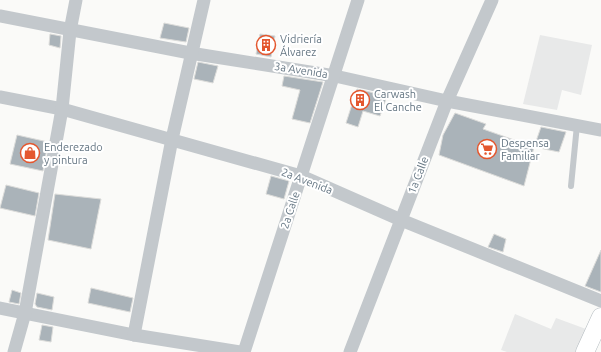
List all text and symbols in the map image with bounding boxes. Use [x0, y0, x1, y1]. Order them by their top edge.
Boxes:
place label: Vidriería Álvarez [280, 33, 322, 58]
building icon: Vidriería Álvarez [255, 34, 277, 56]
street label: 3a Avenida [273, 60, 329, 80]
place label: Carwash El Canche [374, 88, 422, 113]
building icon: Carwash El Canche [349, 89, 371, 111]
place label: Despensa Familiar [501, 137, 549, 162]
supermarket icon: Despensa Familiar [476, 138, 498, 160]
place label: Enderezado y pintura [44, 141, 103, 166]
shop icon: Enderezado y pintura [19, 142, 41, 164]
street label: 1a Calle [405, 155, 431, 195]
street label: 2a Avenida [280, 166, 334, 196]
street label: 2a Calle [278, 190, 302, 230]

